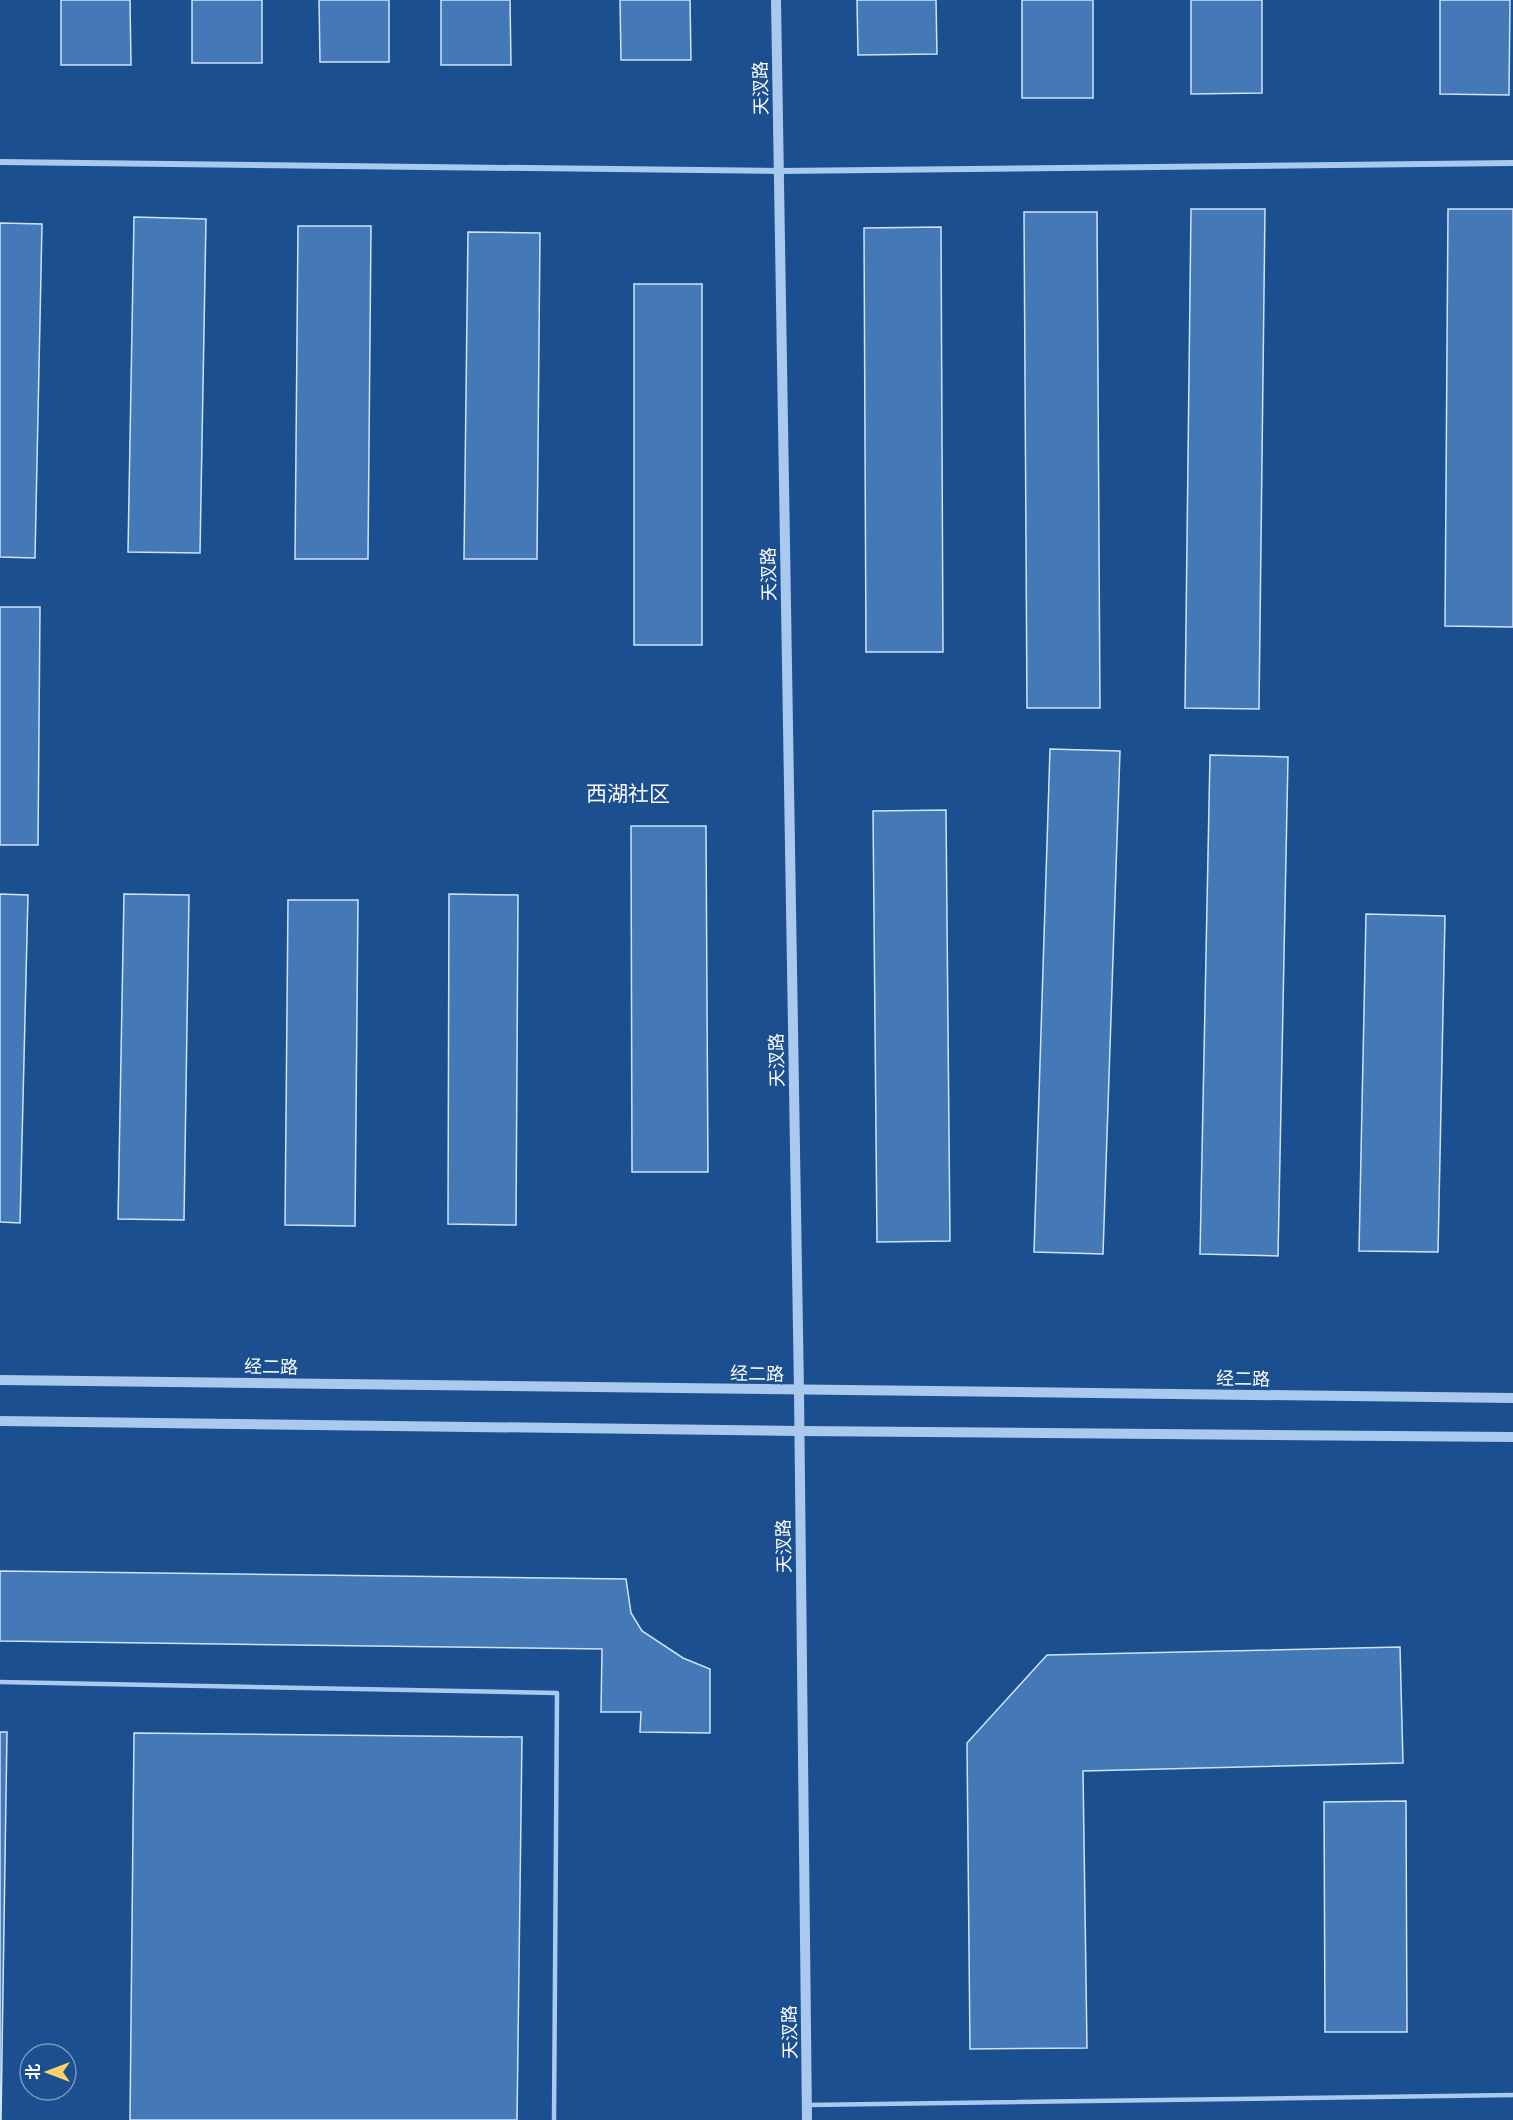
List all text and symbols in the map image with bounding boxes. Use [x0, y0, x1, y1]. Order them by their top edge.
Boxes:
street label: 天汊路 [748, 61, 773, 115]
street label: 天汊路 [756, 547, 781, 601]
district label: 西湖社区 [586, 779, 670, 808]
street label: 天汊路 [764, 1033, 789, 1087]
street label: 经二路 [244, 1354, 298, 1379]
street label: 经二路 [730, 1361, 784, 1386]
street label: 经二路 [1216, 1366, 1270, 1391]
street label: 天汊路 [771, 1519, 796, 1573]
street label: 天汊路 [777, 2005, 802, 2059]
north arrow [18, 2042, 78, 2102]
text: 北 [22, 2064, 44, 2080]

